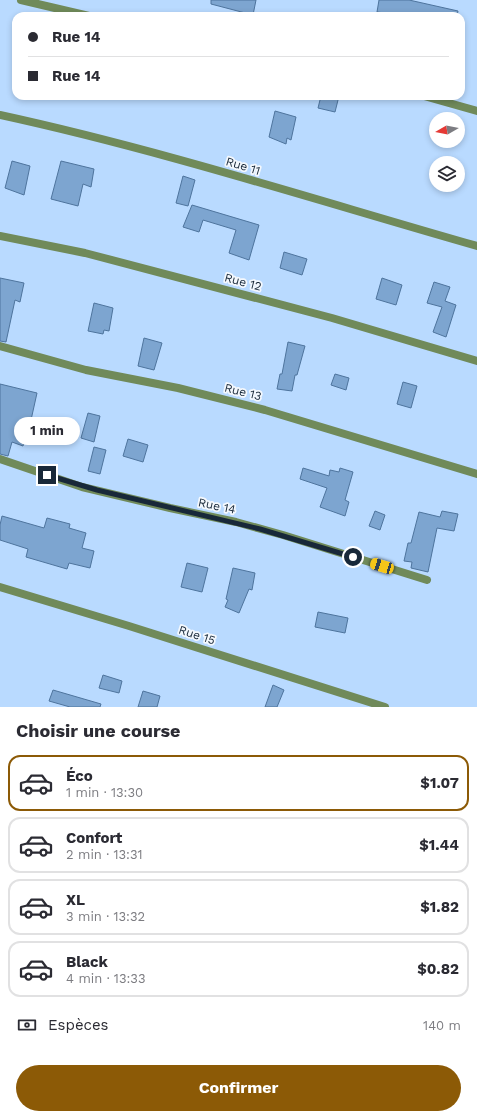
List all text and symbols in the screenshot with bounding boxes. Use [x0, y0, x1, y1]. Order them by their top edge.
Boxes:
text: Rue 14 [52, 28, 101, 46]
text: Rue 14 [52, 67, 101, 85]
north arrow [429, 112, 465, 148]
map controls [429, 112, 465, 192]
street label: Rue 11 [224, 154, 262, 178]
button: layers [429, 156, 465, 192]
street label: Rue 12 [223, 270, 263, 294]
street label: Rue 13 [223, 381, 263, 403]
callout: 1 min [14, 417, 80, 445]
text: 1 min [30, 423, 64, 438]
route end [38, 466, 56, 484]
street label: Rue 14 [197, 495, 237, 517]
route start [344, 548, 362, 566]
car [369, 557, 395, 575]
street label: Rue 15 [177, 623, 217, 647]
text: Choisir une course [16, 720, 180, 741]
icon: car [18, 765, 54, 801]
text: Éco [66, 767, 93, 785]
text: $1.07 [420, 774, 459, 792]
text: 1 min · 13:30 [66, 785, 143, 800]
icon: car [18, 827, 54, 863]
text: Confort [66, 829, 122, 847]
text: $1.44 [419, 836, 459, 854]
text: 2 min · 13:31 [66, 847, 143, 862]
icon: car [18, 889, 54, 925]
text: XL [66, 891, 85, 909]
text: $1.82 [420, 898, 459, 916]
text: 3 min · 13:32 [66, 909, 145, 924]
icon: car [18, 951, 54, 987]
text: Black [66, 953, 108, 971]
text: $0.82 [417, 960, 459, 978]
text: 4 min · 13:33 [66, 971, 145, 986]
icon: cash [16, 1014, 38, 1036]
text: Espèces [48, 1016, 109, 1034]
text: 140 m [423, 1018, 461, 1033]
button: Confirmer [16, 1065, 461, 1111]

